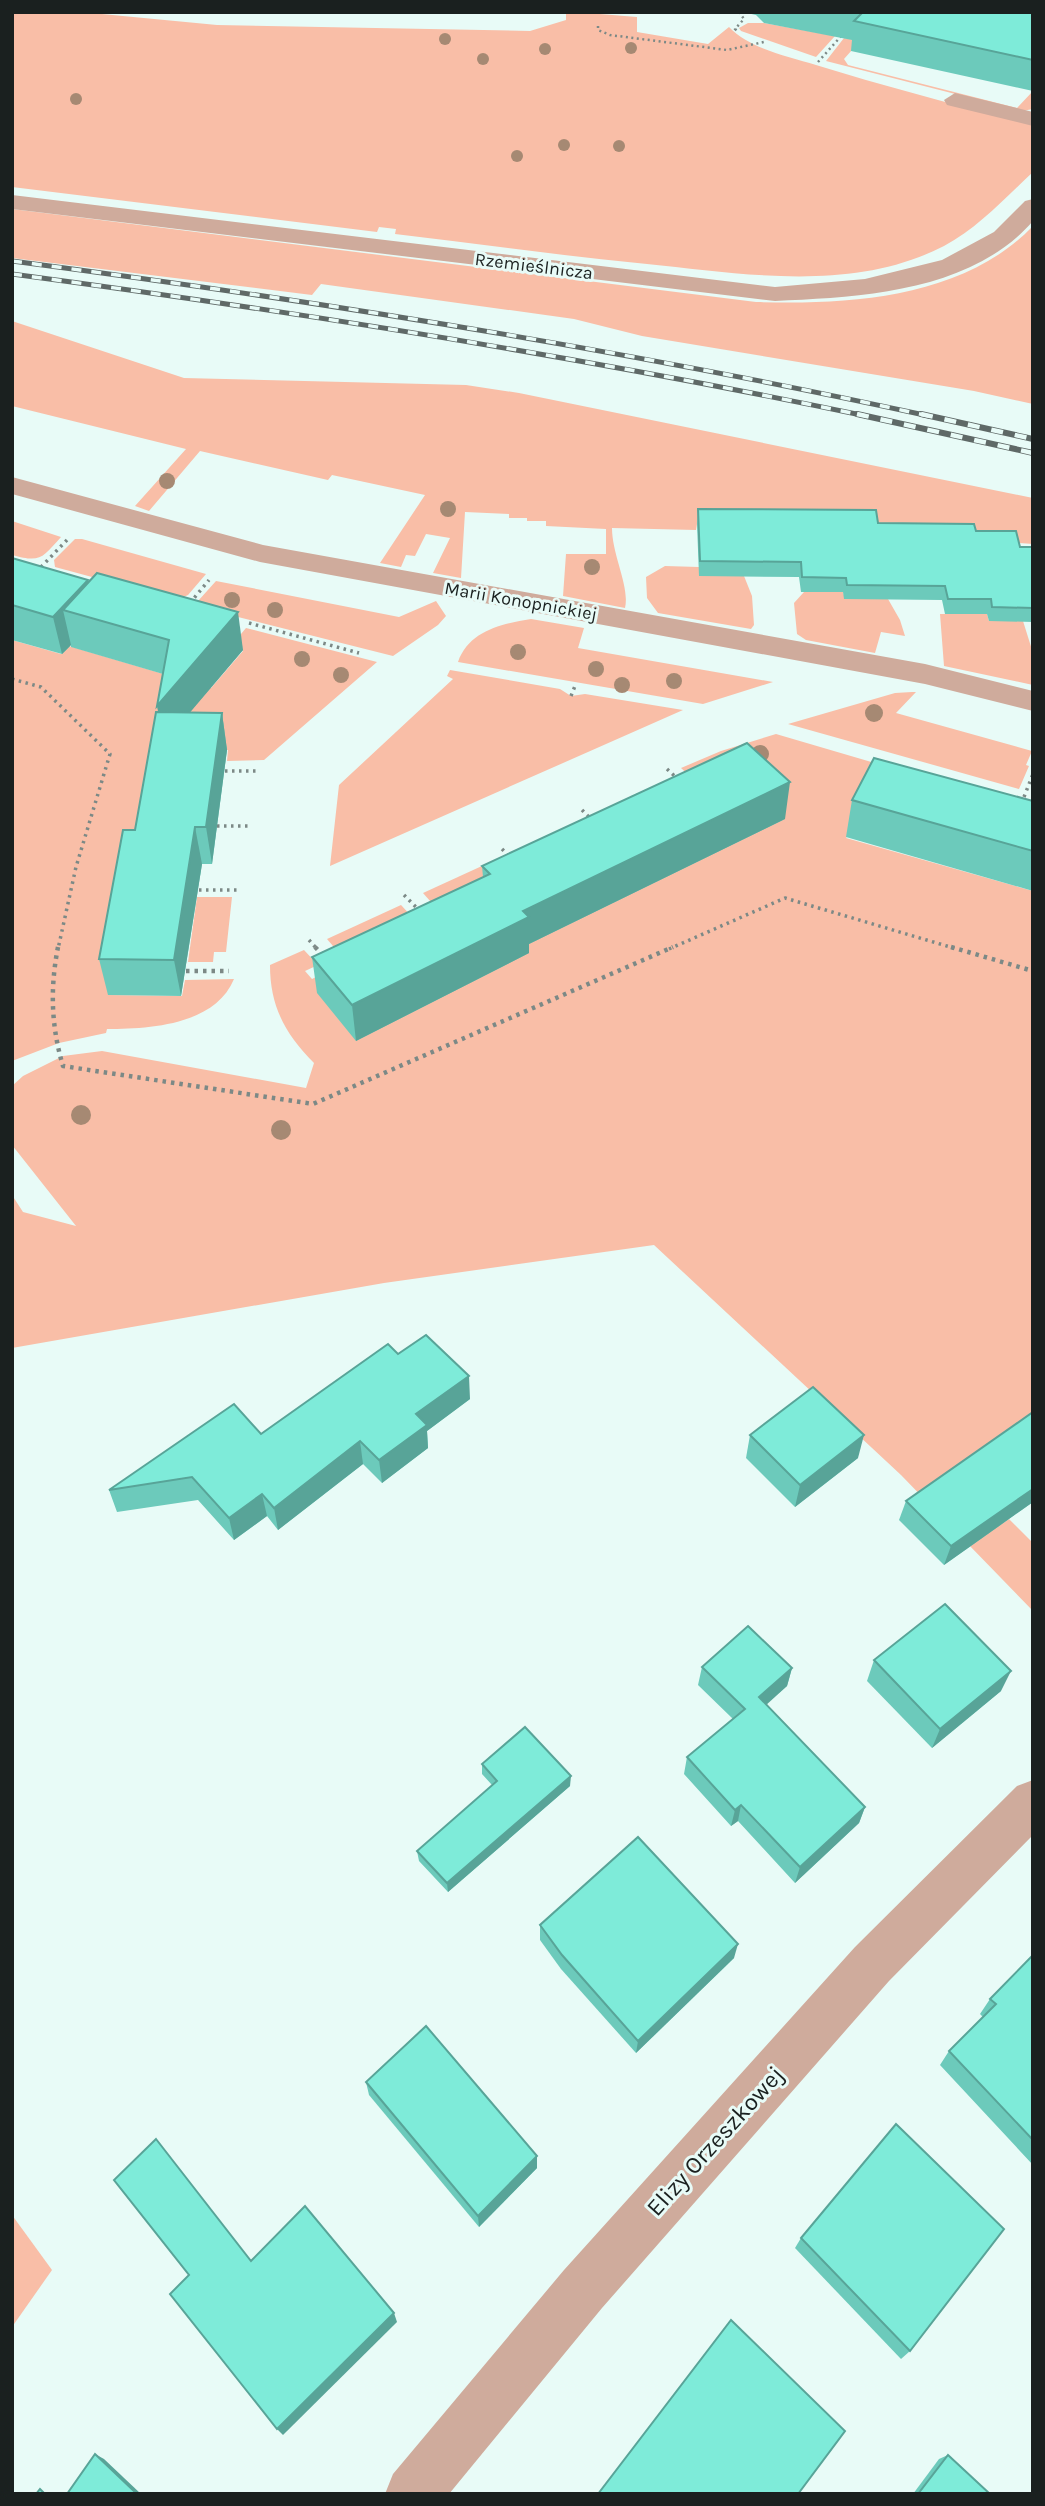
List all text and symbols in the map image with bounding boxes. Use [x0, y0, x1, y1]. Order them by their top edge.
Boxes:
street label: Rzemieślnicza [474, 248, 594, 284]
street label: Marii Konopnickiej [443, 577, 599, 625]
street label: Elizy Orzeszkowej [641, 2061, 789, 2221]

